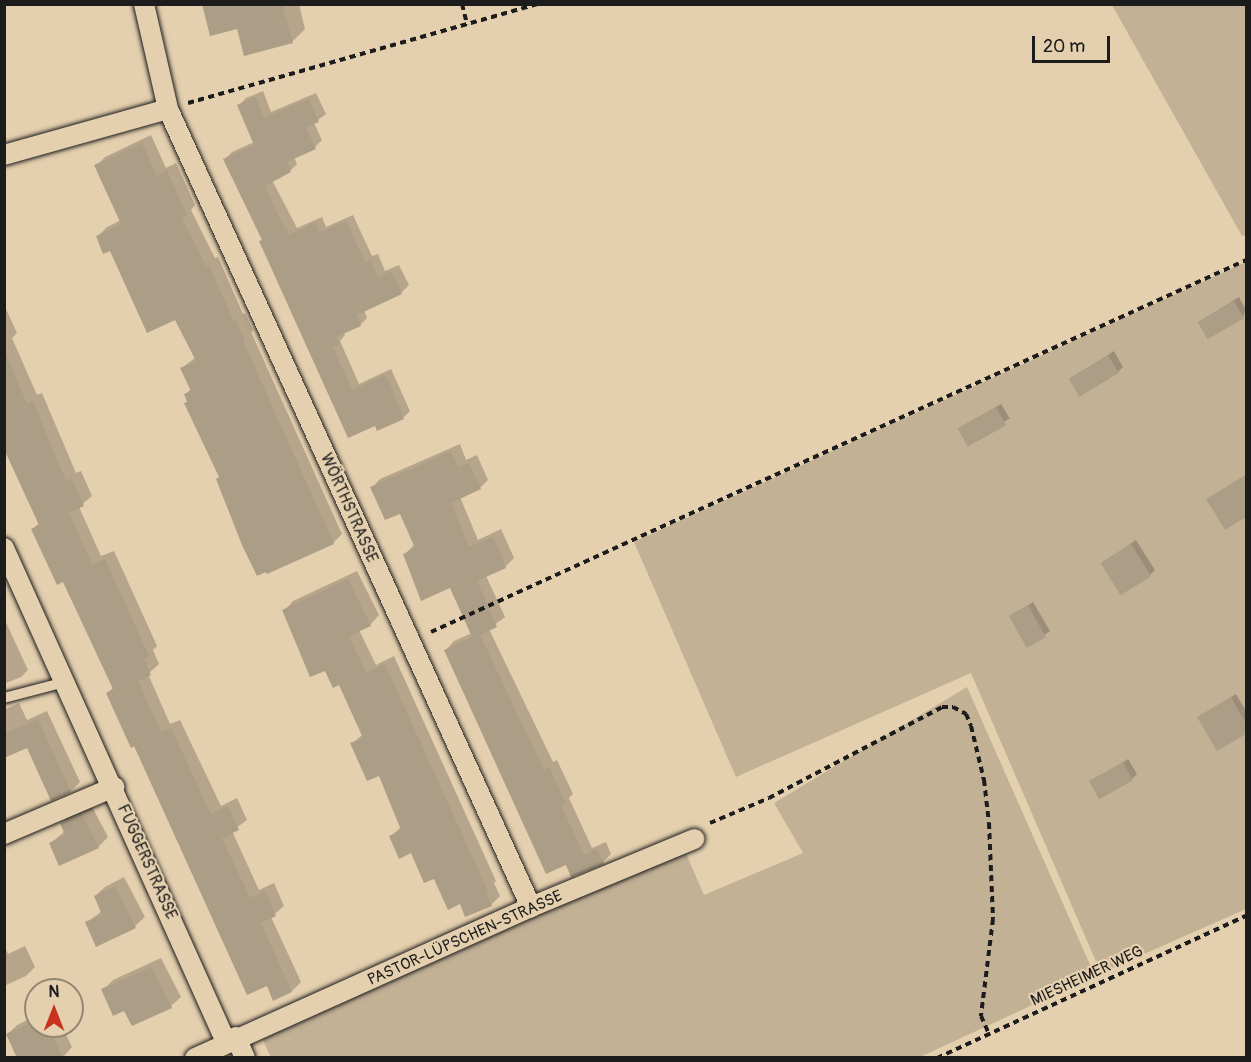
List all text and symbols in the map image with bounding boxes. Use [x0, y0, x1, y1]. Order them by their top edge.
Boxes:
scale bar [1035, 24, 1113, 62]
text: 20 m [1043, 35, 1085, 58]
street label: WÖRTHSTRASSE [316, 450, 382, 566]
street label: FUGGERSTRASSE [113, 802, 181, 922]
street label: PASTOR-LÜPSCHEN-STRASSE [365, 886, 565, 990]
street label: MIESHEIMER WEG [1028, 942, 1146, 1010]
north arrow [24, 978, 84, 1038]
text: N [49, 982, 59, 1002]

